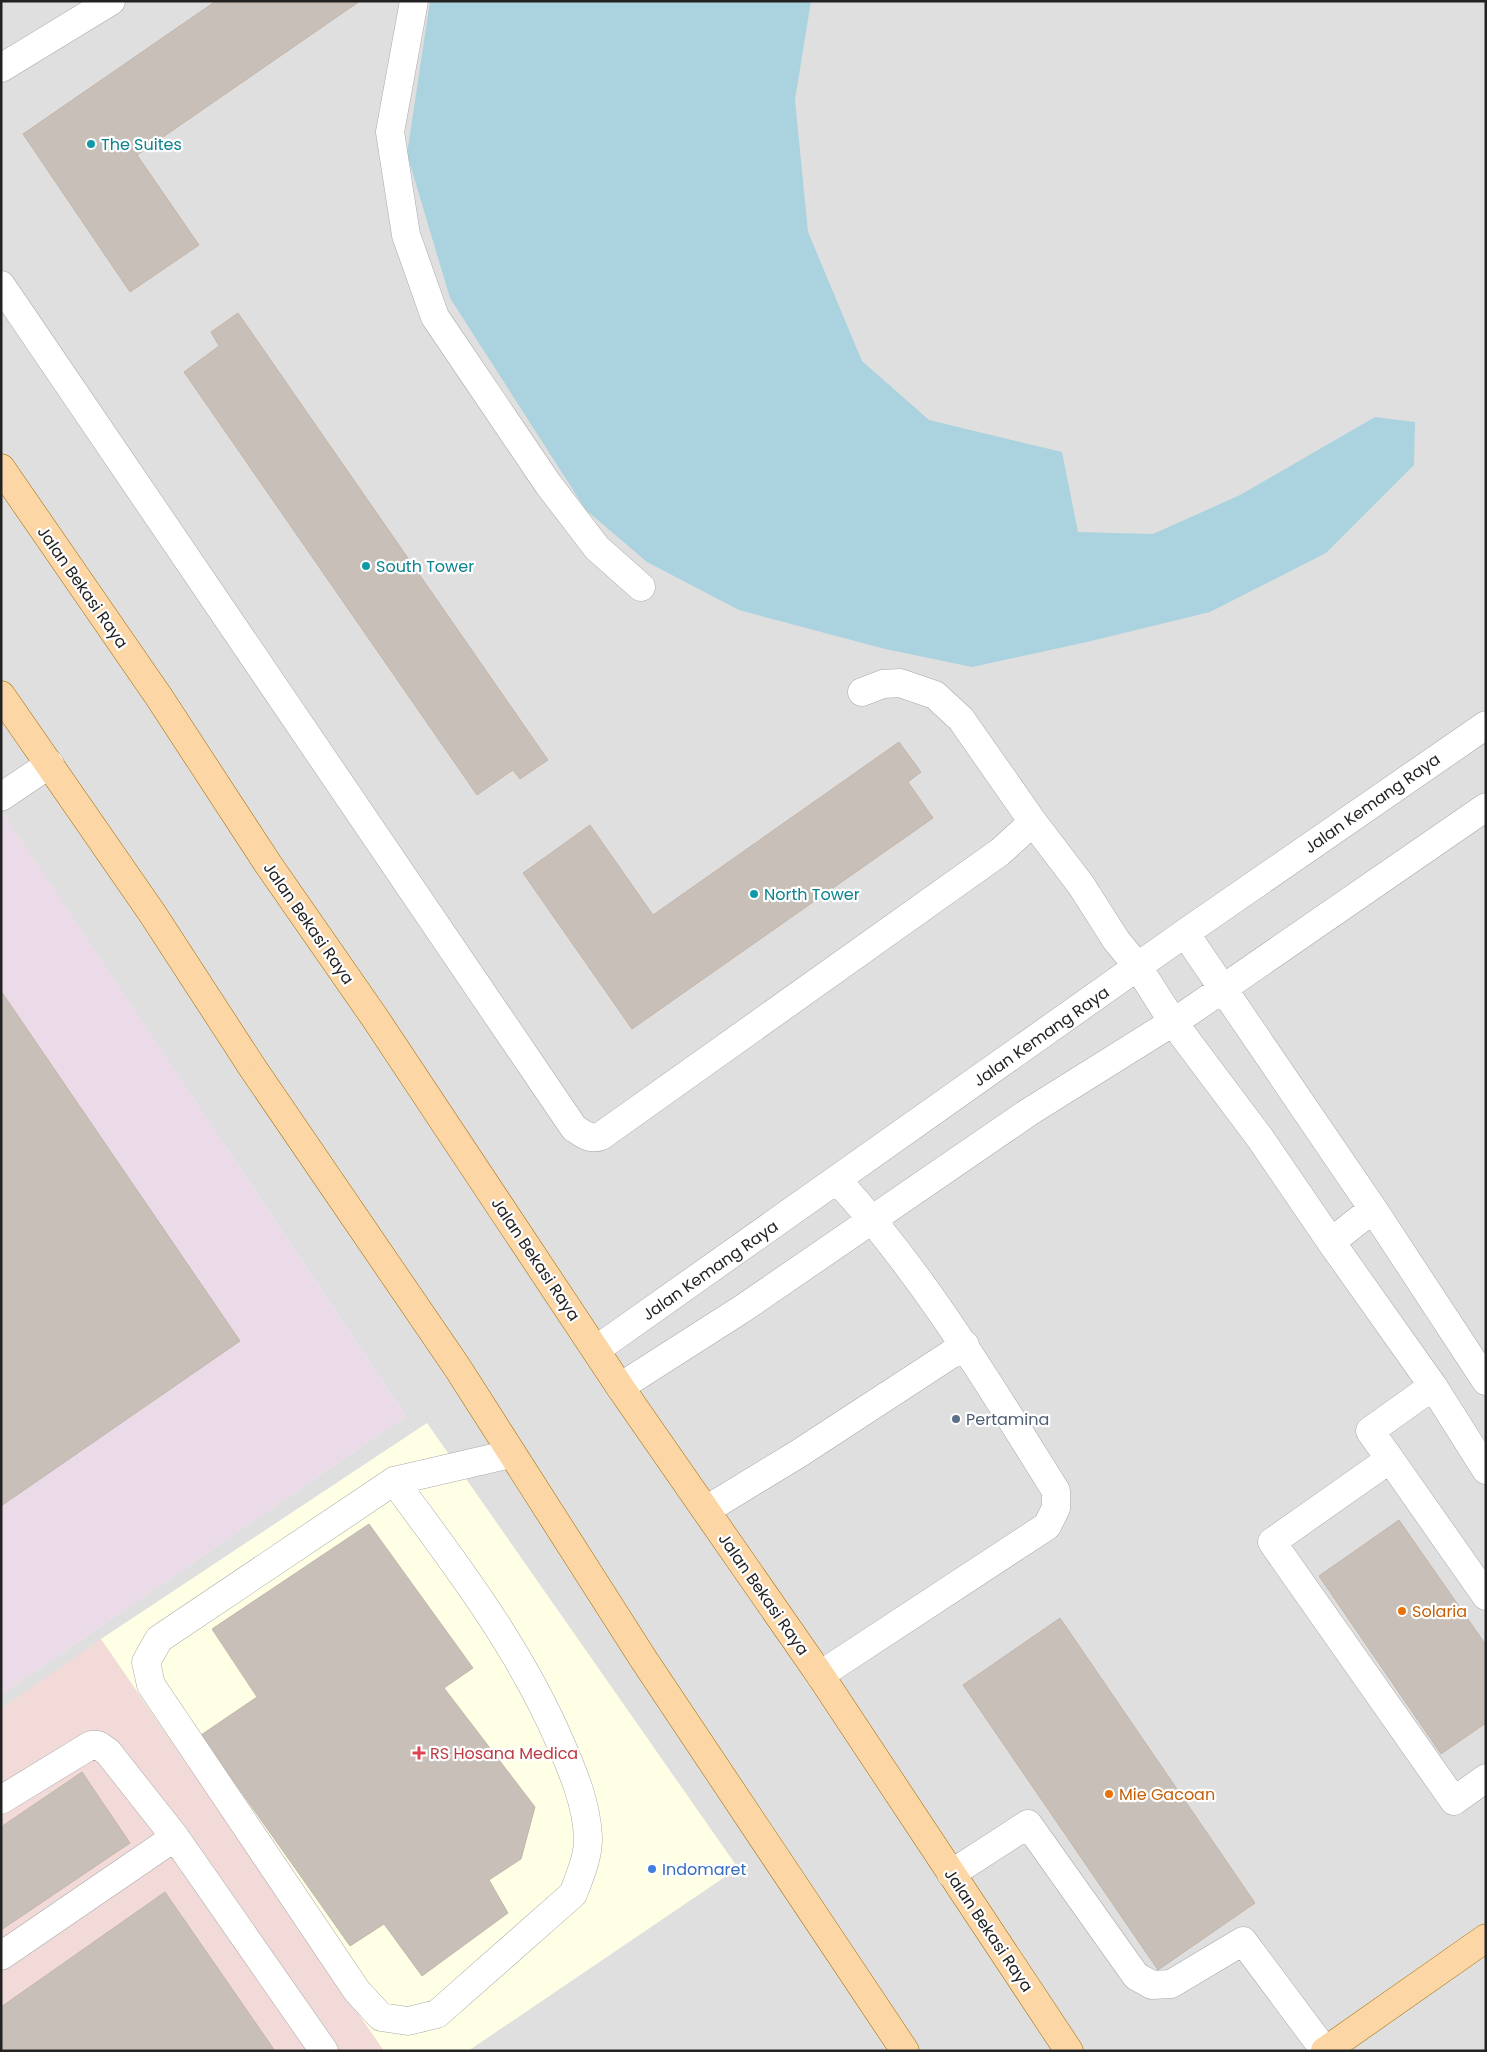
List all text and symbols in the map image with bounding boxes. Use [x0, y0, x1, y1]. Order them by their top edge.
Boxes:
place label: The Suites [101, 133, 182, 156]
marker: The Suites [85, 138, 97, 150]
street label: Jalan Bekasi Raya [32, 522, 133, 653]
place label: South Tower [376, 555, 474, 578]
marker: South Tower [360, 560, 372, 572]
street label: Jalan Kemang Raya [1300, 748, 1445, 859]
street label: Jalan Bekasi Raya [258, 858, 359, 989]
place label: North Tower [764, 883, 860, 906]
marker: North Tower [748, 888, 760, 900]
street label: Jalan Kemang Raya [969, 981, 1114, 1092]
street label: Jalan Bekasi Raya [486, 1193, 585, 1326]
street label: Jalan Kemang Raya [638, 1215, 783, 1326]
place label: Pertamina [966, 1408, 1049, 1431]
marker: Pertamina [950, 1413, 962, 1425]
street label: Jalan Bekasi Raya [713, 1529, 814, 1660]
place label: Solaria [1412, 1600, 1467, 1623]
marker: Solaria [1396, 1605, 1408, 1617]
place label: RS Hosana Medica [430, 1742, 578, 1765]
marker: RS Hosana Medica [412, 1746, 426, 1760]
place label: Mie Gacoan [1119, 1783, 1215, 1806]
marker: Mie Gacoan [1103, 1788, 1115, 1800]
place label: Indomaret [662, 1858, 746, 1881]
marker: Indomaret [646, 1863, 658, 1875]
street label: Jalan Bekasi Raya [939, 1864, 1038, 1997]

